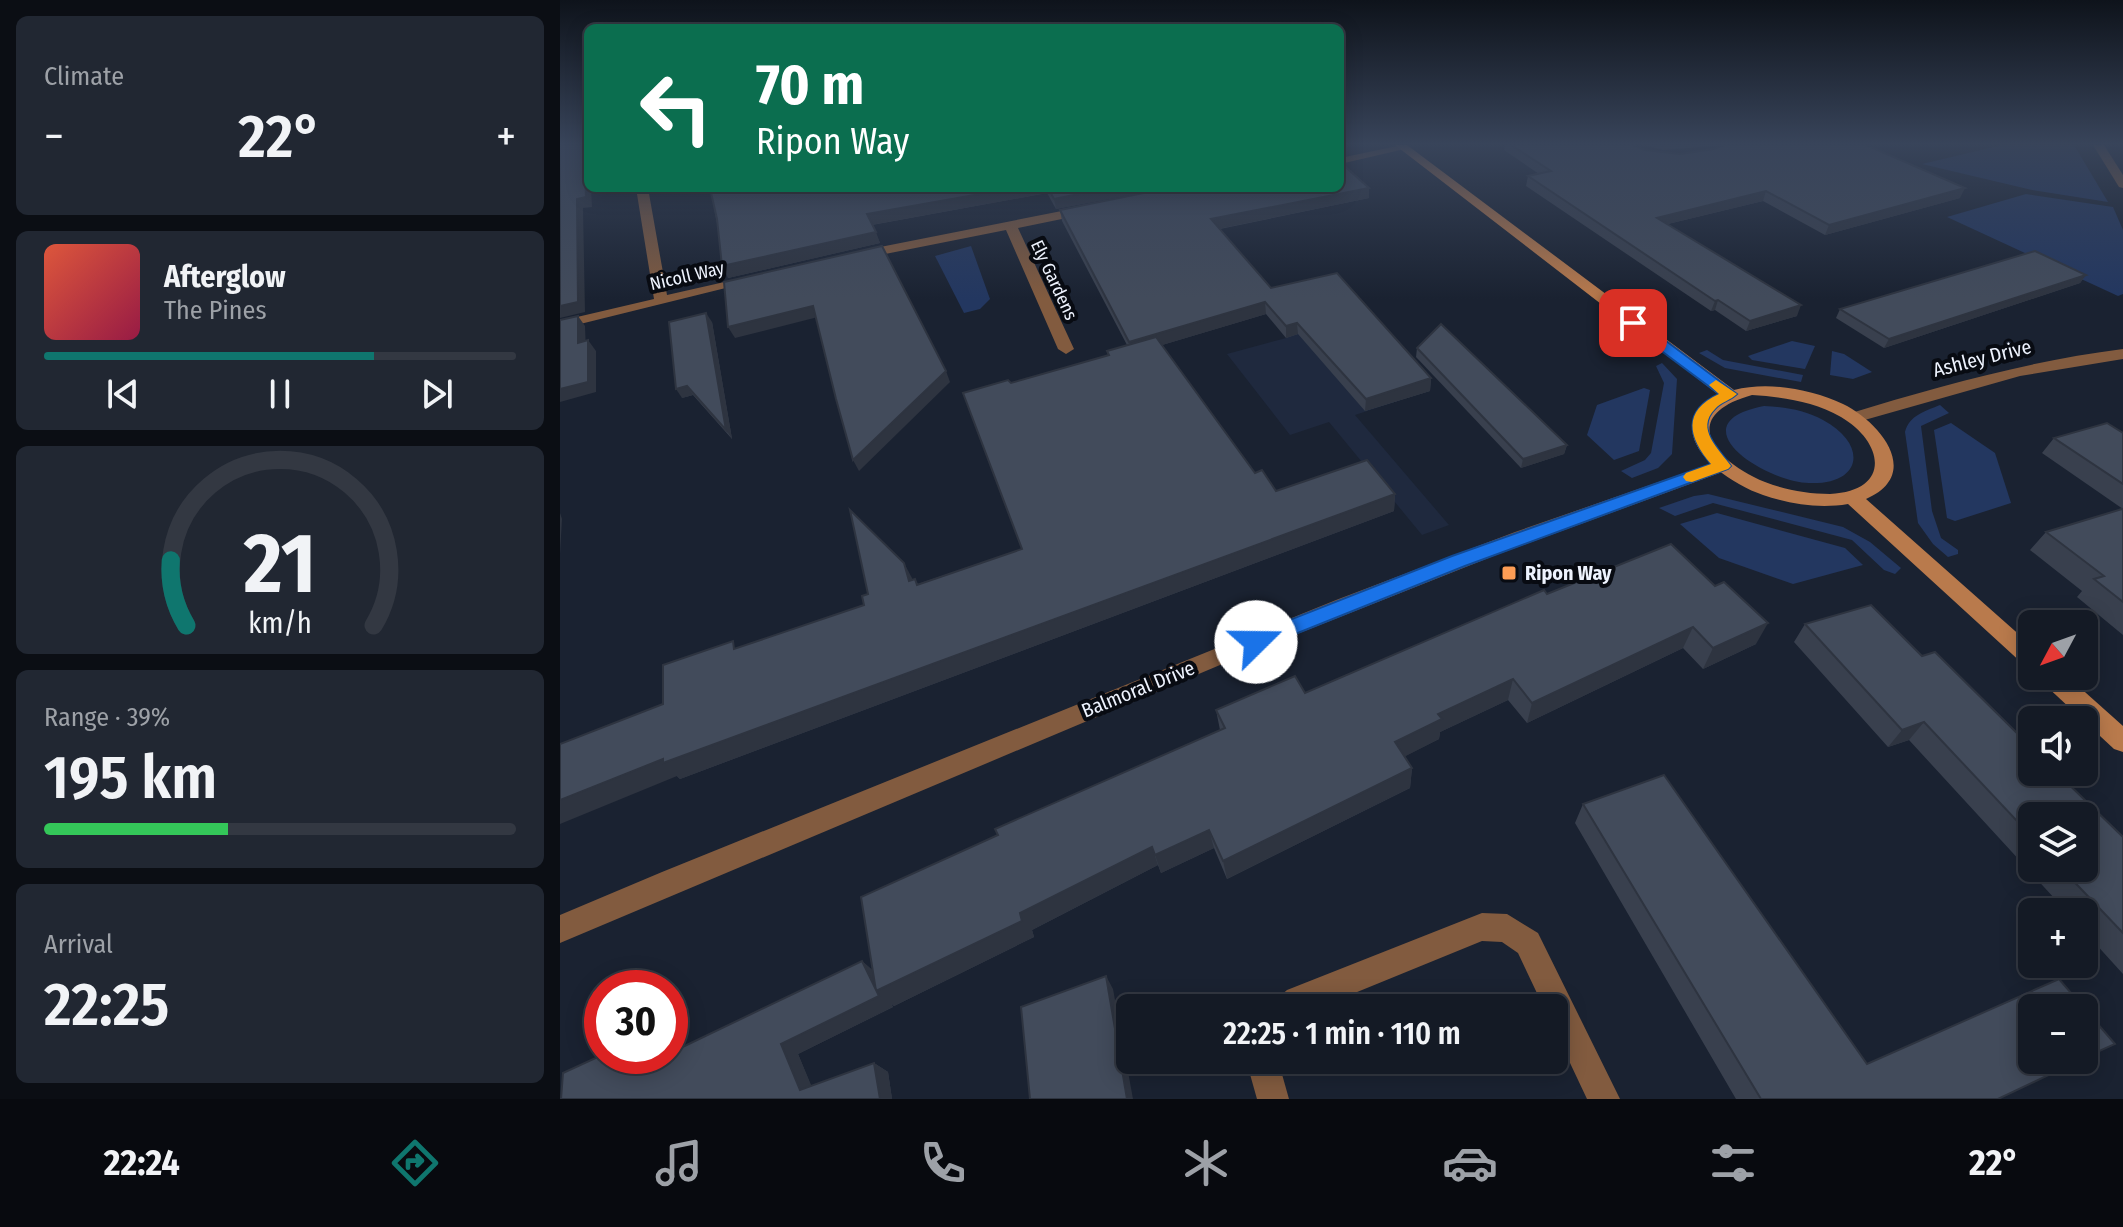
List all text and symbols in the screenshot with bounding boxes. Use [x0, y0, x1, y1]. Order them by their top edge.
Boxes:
text: 70 m [756, 52, 864, 119]
icon: left [624, 56, 728, 160]
text: Climate [44, 61, 124, 92]
text: 22° [238, 101, 322, 173]
text: − [44, 110, 64, 163]
text: + [496, 110, 516, 163]
text: Ripon Way [756, 120, 909, 164]
street label: Ely Gardens [1026, 236, 1082, 324]
street label: Nicoll Way [648, 257, 726, 295]
text: Afterglow [164, 259, 286, 295]
pin [1599, 289, 1667, 357]
text: The Pines [164, 295, 267, 326]
icon: arrive [1611, 301, 1655, 345]
street label: Ashley Drive [1930, 334, 2034, 382]
icon: previous [101, 372, 145, 416]
icon: pause [258, 372, 302, 416]
icon: next [415, 372, 459, 416]
text: 21 [243, 513, 316, 613]
place label: Ripon Way [1525, 561, 1612, 585]
marker: Ripon Way [1500, 564, 1518, 582]
position arrow [1214, 600, 1298, 684]
text: km/h [248, 606, 312, 641]
north arrow [2018, 610, 2098, 690]
map controls [2018, 610, 2098, 1074]
street label: Balmoral Drive [1078, 655, 1198, 723]
text: Range · 39% [44, 702, 170, 733]
button: sound [2018, 706, 2098, 786]
text: 195 km [44, 742, 217, 814]
button: layers [2018, 802, 2098, 882]
button: + [2018, 898, 2098, 978]
text: Arrival [44, 929, 113, 960]
text: 22:25 [44, 969, 169, 1041]
speed limit sign: 30 [584, 970, 688, 1074]
button: − [2018, 994, 2098, 1074]
text: 22:25 · 1 min · 110 m [1223, 1016, 1461, 1052]
icon: directions [387, 1135, 443, 1191]
icon: music [651, 1135, 707, 1191]
icon: phone [915, 1135, 971, 1191]
icon: climate [1178, 1135, 1234, 1191]
icon: car [1442, 1135, 1498, 1191]
icon: filters [1705, 1135, 1761, 1191]
text: 22:24 [104, 1141, 180, 1185]
text: 22° [1969, 1141, 2019, 1185]

